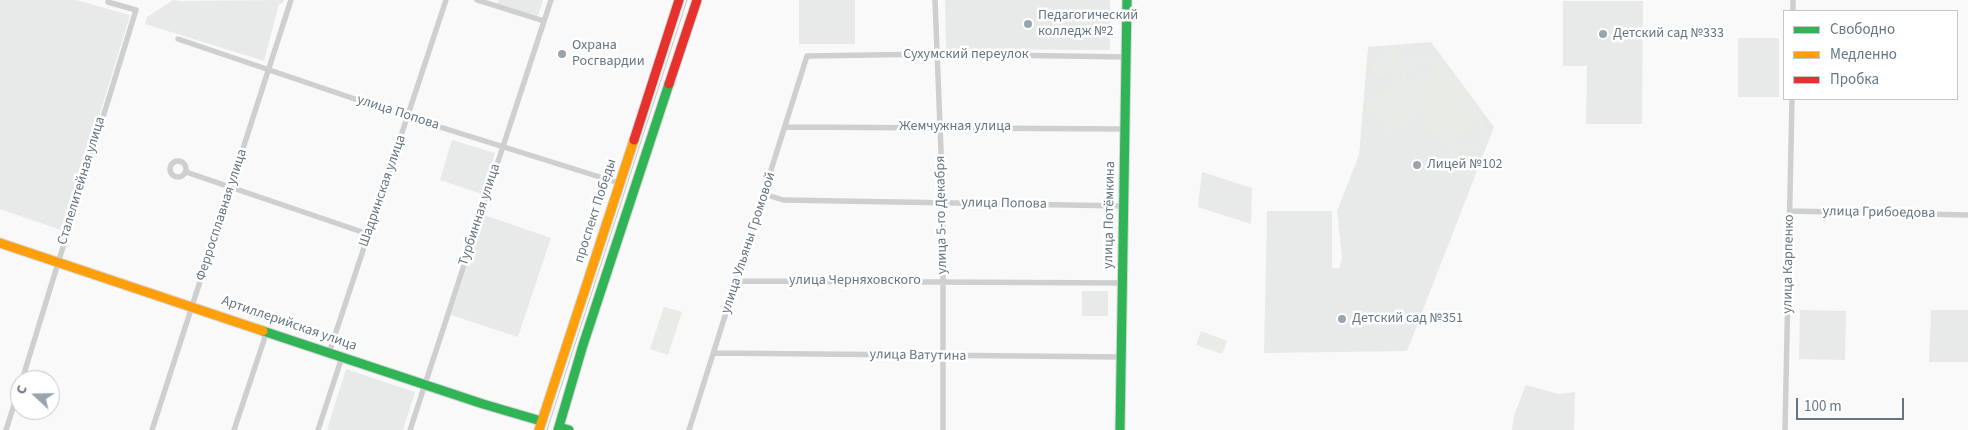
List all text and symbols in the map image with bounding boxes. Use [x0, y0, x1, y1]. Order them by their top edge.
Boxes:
place label: Педагогический колледж №2 [1038, 8, 1138, 40]
legend [1783, 10, 1958, 100]
marker: Педагогический колледж №2 [1022, 18, 1034, 30]
text: Свободно [1830, 19, 1895, 40]
place label: Детский сад №333 [1613, 26, 1724, 42]
marker: Детский сад №333 [1597, 28, 1609, 40]
place label: Охрана Росгвардии [572, 38, 645, 70]
text: Медленно [1830, 44, 1897, 65]
street label: Сухумский переулок [903, 47, 1029, 63]
marker: Охрана Росгвардии [556, 48, 568, 60]
text: Пробка [1830, 69, 1879, 90]
street label: улица Попова [355, 92, 441, 134]
street label: Сталелитейная улица [54, 115, 110, 247]
street label: Жемчужная улица [899, 119, 1011, 135]
street label: Шадринская улица [356, 133, 410, 249]
street label: Ферросплавная улица [193, 147, 251, 283]
street label: улица 5-го Декабря [933, 155, 951, 275]
street label: проспект Победы [571, 157, 621, 265]
place label: Лицей №102 [1427, 157, 1503, 173]
marker: Лицей №102 [1411, 159, 1423, 171]
street label: улица Потёмкина [1101, 161, 1119, 269]
street label: Турбинная улица [456, 162, 504, 268]
street label: улица Ульяны Громовой [718, 170, 780, 316]
street label: улица Попова [961, 195, 1047, 213]
street label: улица Грибоедова [1823, 204, 1935, 222]
street label: улица Карпенко [1780, 214, 1798, 314]
street label: улица Черняховского [789, 273, 921, 289]
street label: Артиллерийская улица [219, 293, 359, 355]
place label: Детский сад №351 [1352, 311, 1463, 327]
marker: Детский сад №351 [1336, 313, 1348, 325]
street label: улица Ватутина [869, 347, 967, 365]
north arrow [10, 370, 60, 420]
text: С [11, 383, 33, 397]
scale bar [1798, 388, 1906, 420]
text: 100 m [1804, 396, 1842, 417]

